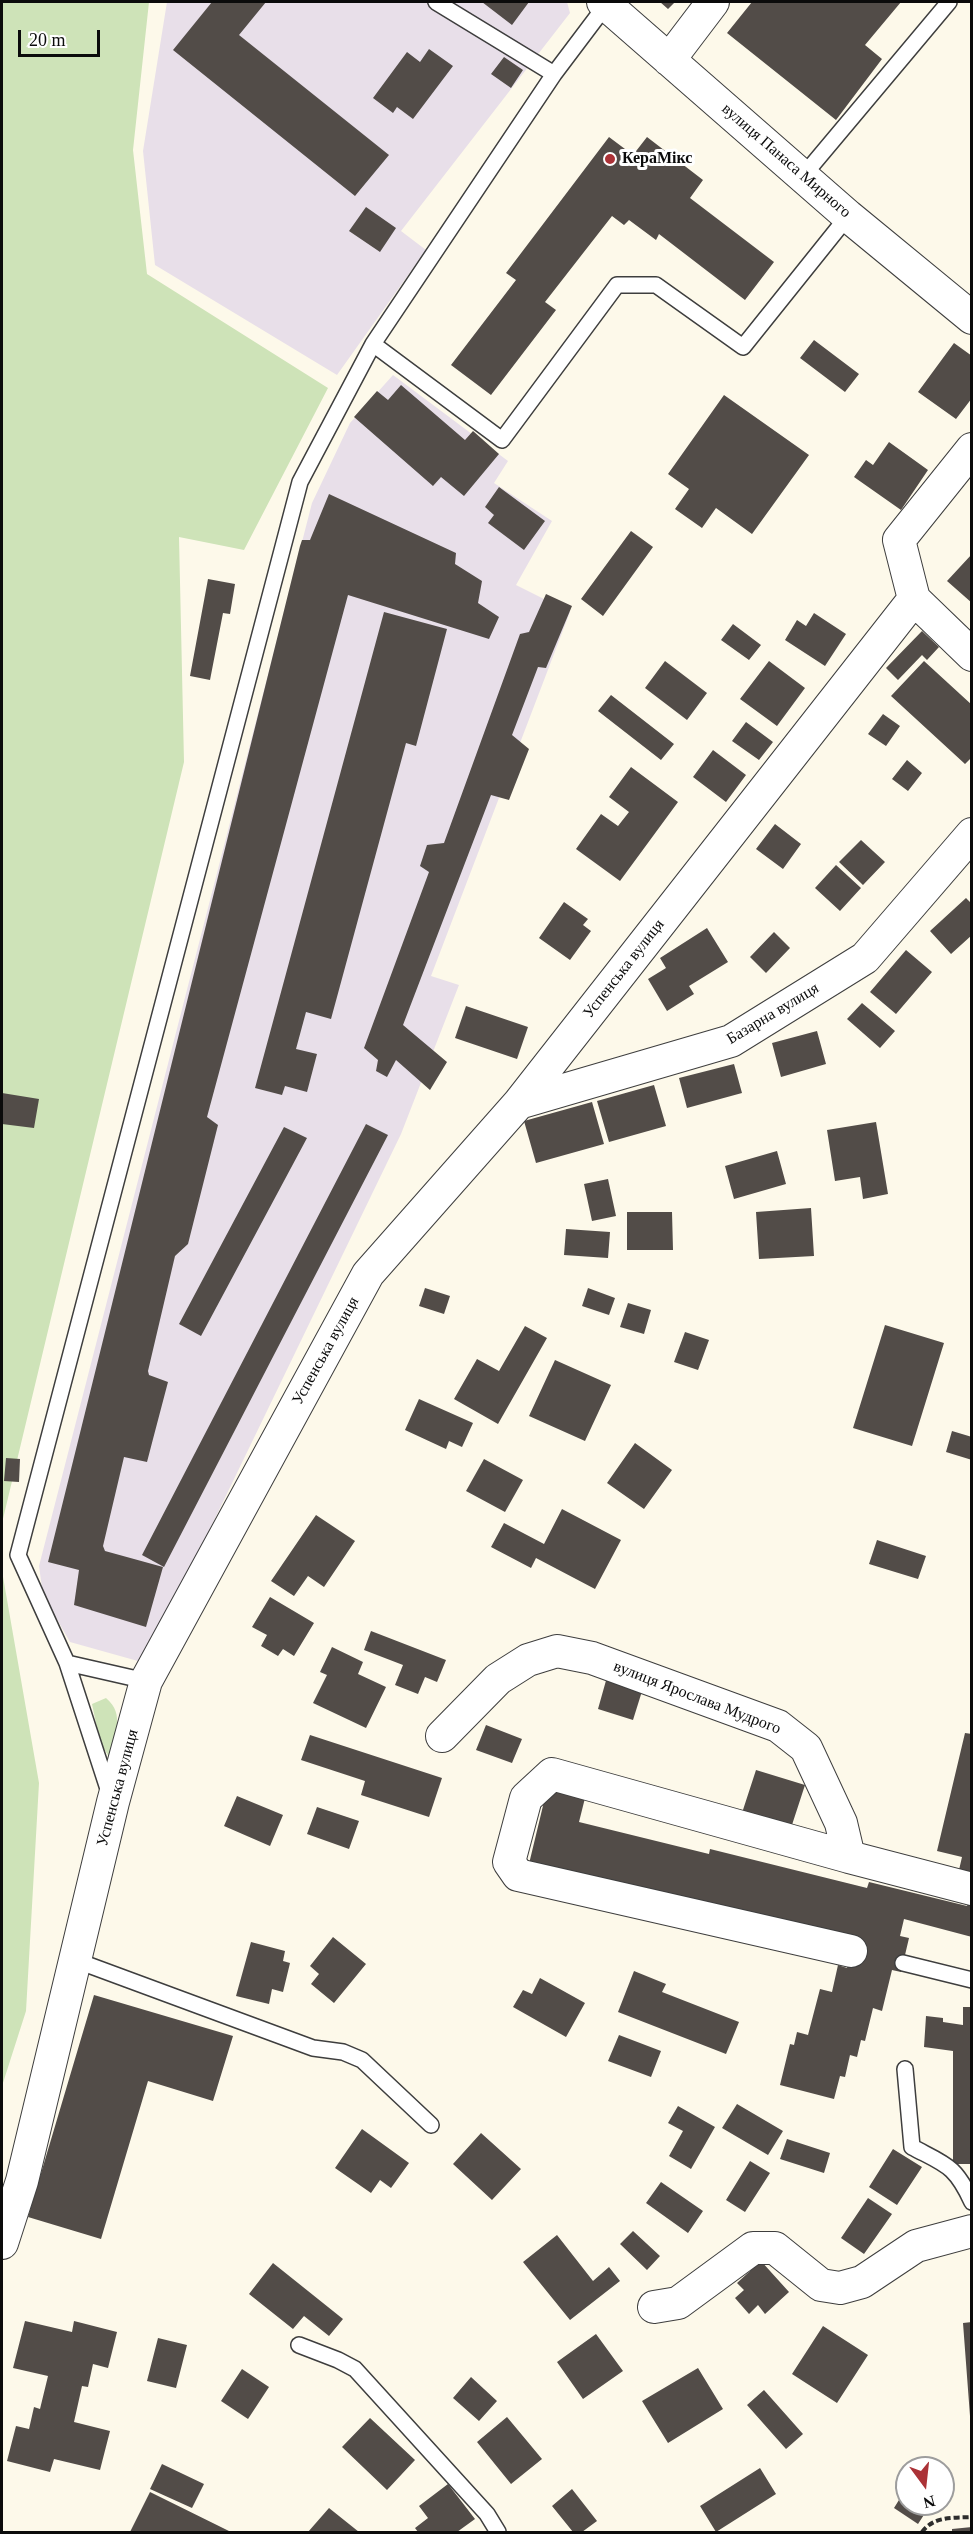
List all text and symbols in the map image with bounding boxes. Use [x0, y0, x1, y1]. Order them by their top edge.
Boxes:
scale bar [21, 18, 104, 56]
text: 20 m [29, 30, 66, 50]
street label: вулиця Панаса Мирного [717, 100, 855, 222]
place label: КераМікс [622, 149, 692, 169]
marker: КераМікс [603, 152, 617, 166]
street label: Успенська вулиця [579, 916, 669, 1022]
street label: Базарна вулиця [723, 979, 823, 1049]
street label: Успенська вулиця [288, 1294, 364, 1408]
street label: вулиця Ярослава Мудрого [611, 1657, 783, 1739]
street label: Успенська вулиця [93, 1727, 143, 1849]
north arrow [895, 2456, 955, 2516]
text: N [921, 2492, 937, 2512]

